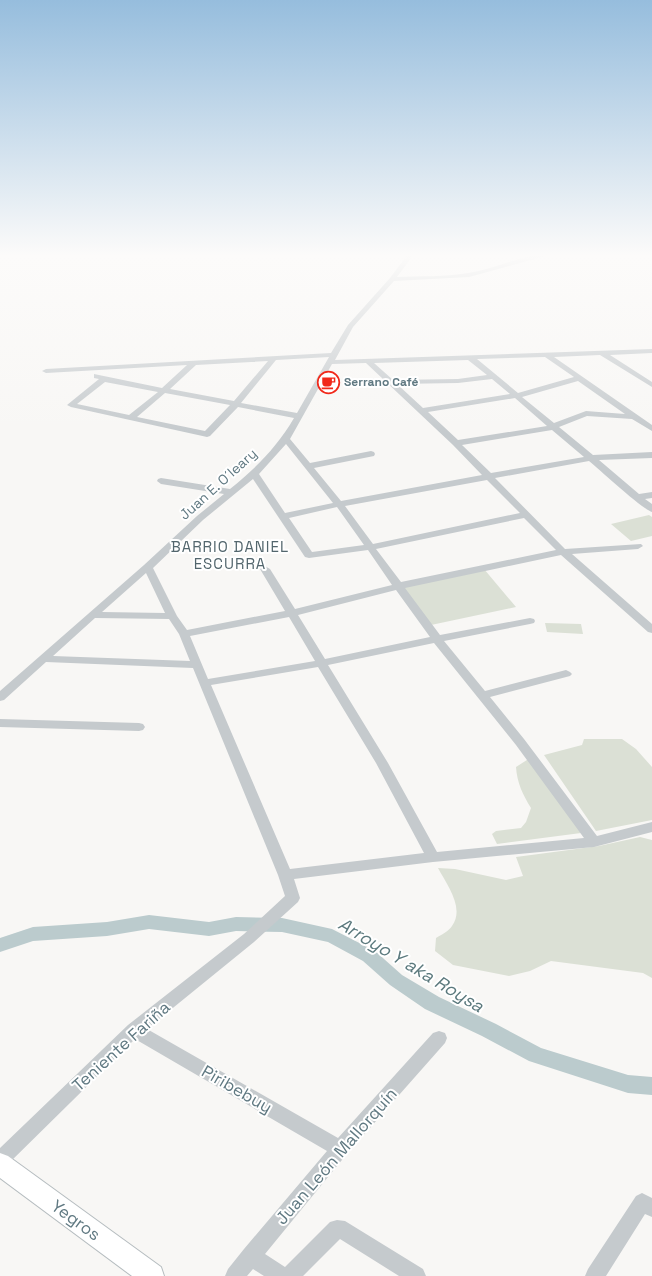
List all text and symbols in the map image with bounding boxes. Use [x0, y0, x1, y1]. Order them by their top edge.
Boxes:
cafe icon: Serrano Café [315, 369, 341, 395]
place label: Serrano Café [344, 374, 419, 390]
street label: Juan E. O´leary [175, 444, 261, 524]
district label: BARRIO DANIEL ESCURRA [171, 537, 289, 573]
water label: Arroyo Y aka Roysa [334, 912, 489, 1017]
street label: Teniente Fariña [67, 996, 175, 1096]
street label: Piribebuy [198, 1060, 276, 1118]
street label: Juan León Mallorquín [270, 1083, 402, 1229]
street label: Yegros [47, 1195, 105, 1245]

